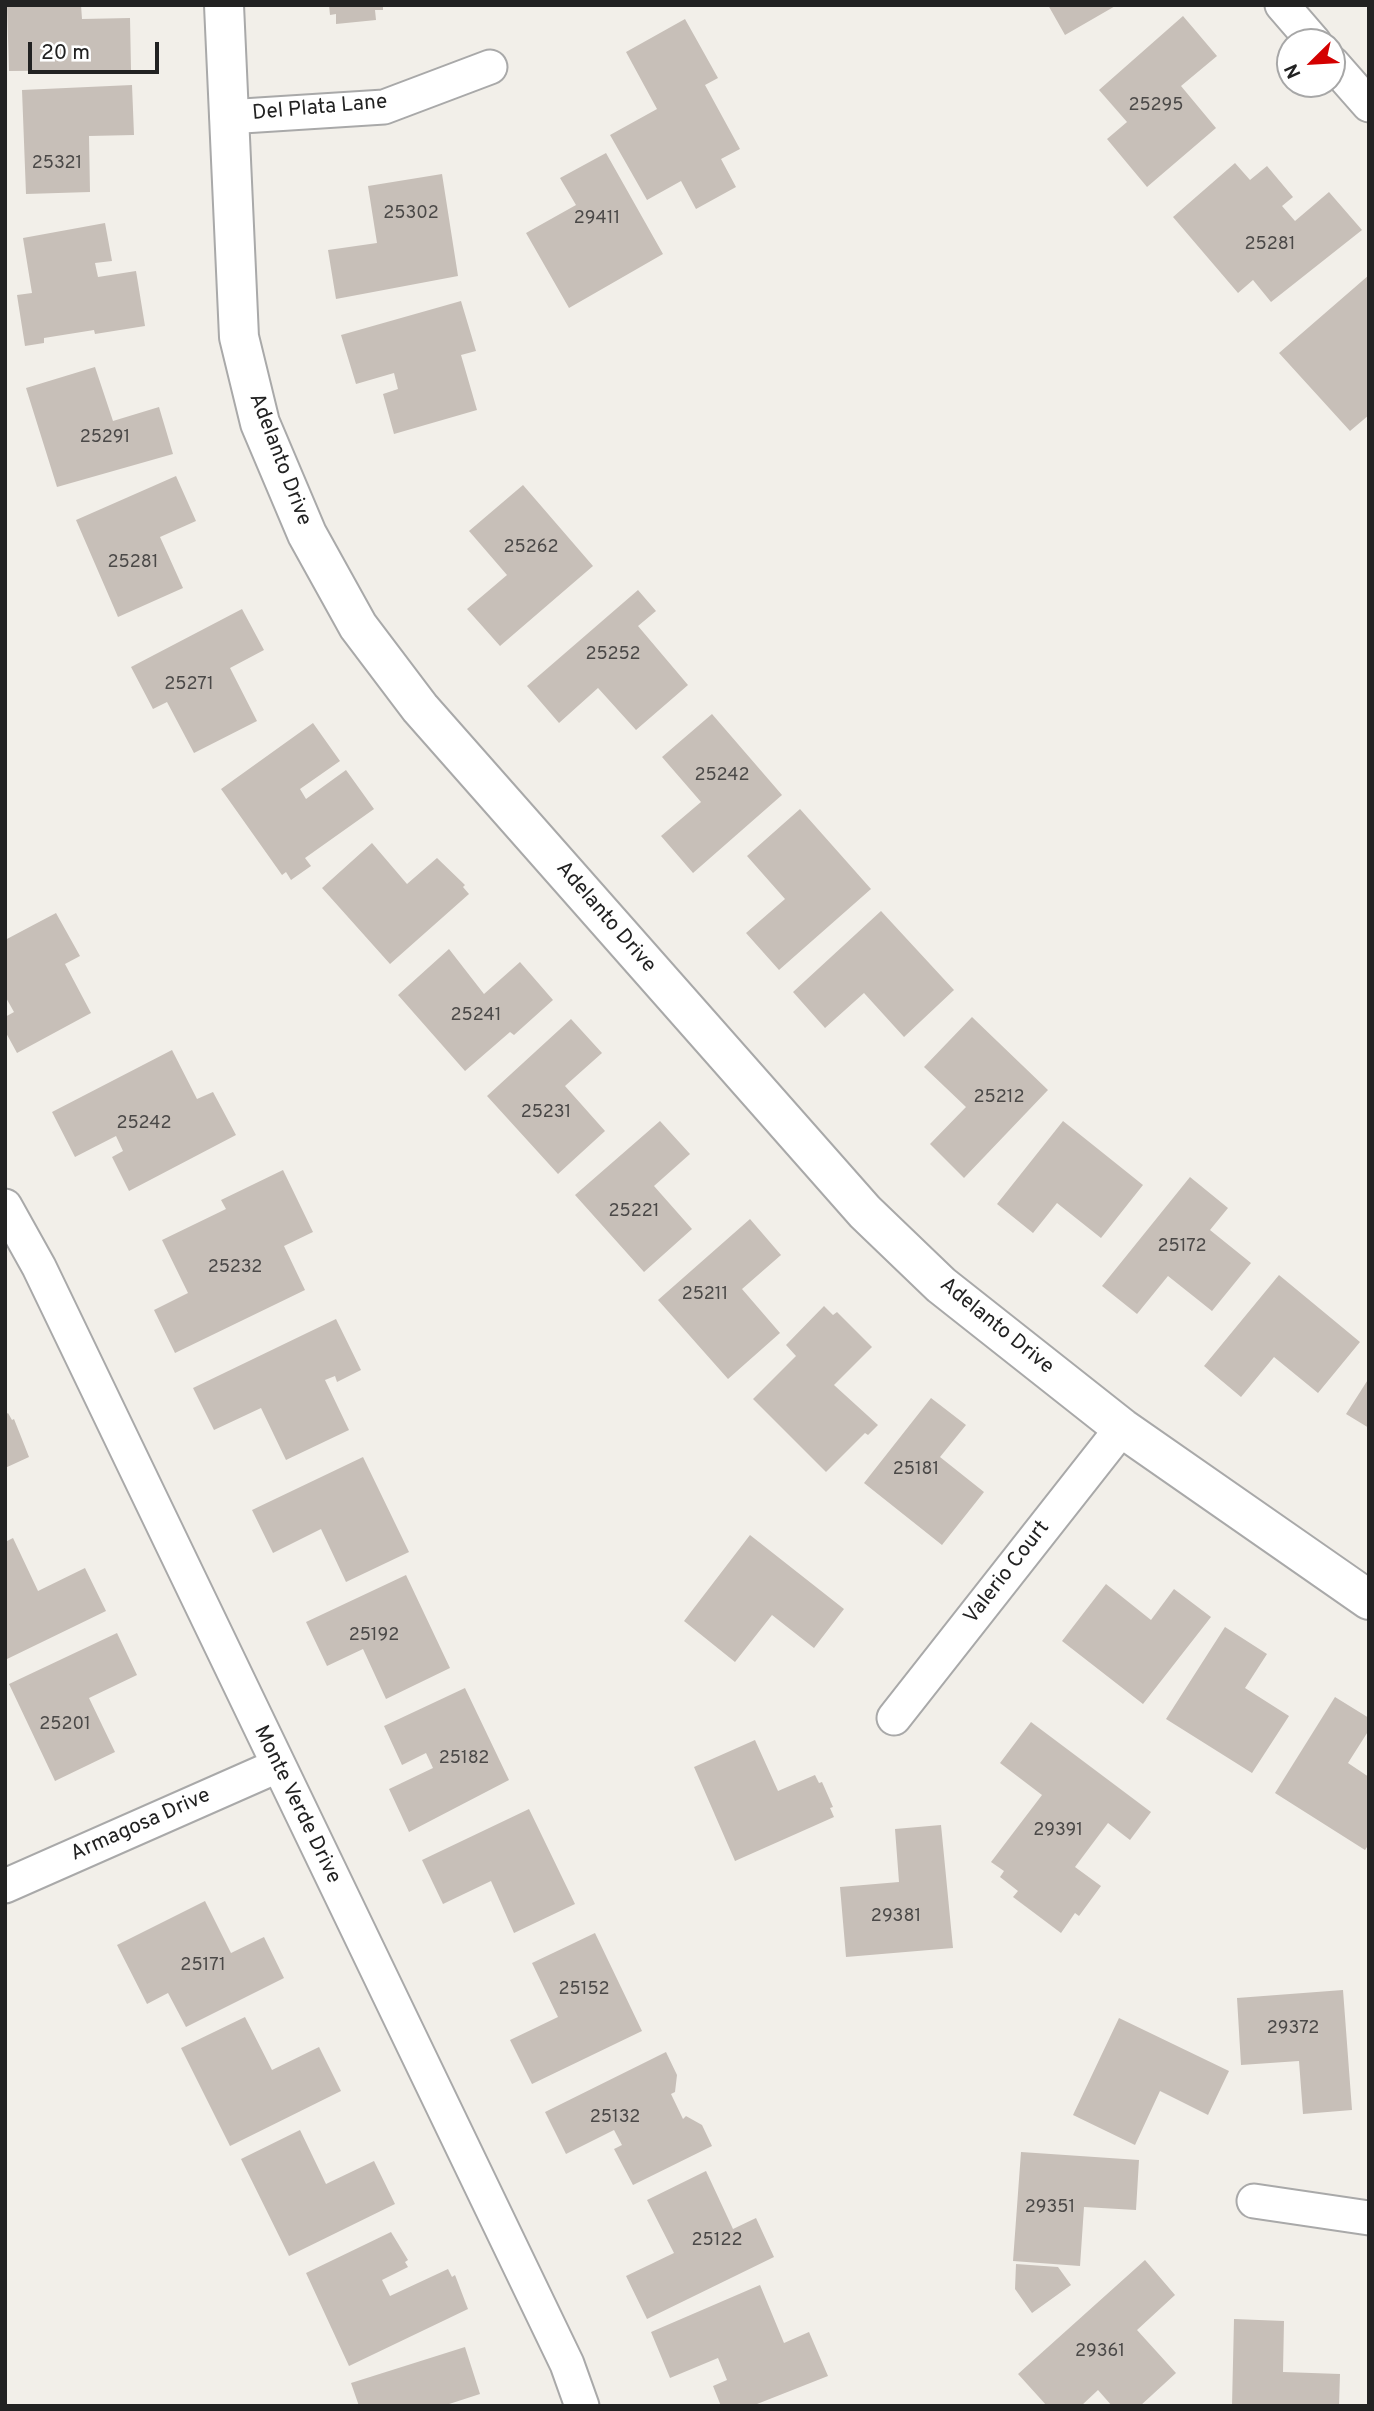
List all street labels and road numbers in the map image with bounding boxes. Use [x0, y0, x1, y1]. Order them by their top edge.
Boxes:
street label: Del Plata Lane [251, 91, 389, 127]
street label: Adelanto Drive [242, 390, 316, 530]
street label: Adelanto Drive [550, 857, 660, 979]
street label: Adelanto Drive [934, 1273, 1058, 1381]
street label: Valerio Court [960, 1516, 1056, 1630]
street label: Monte Verde Drive [247, 1722, 345, 1888]
street label: Armagosa Drive [67, 1784, 215, 1868]

